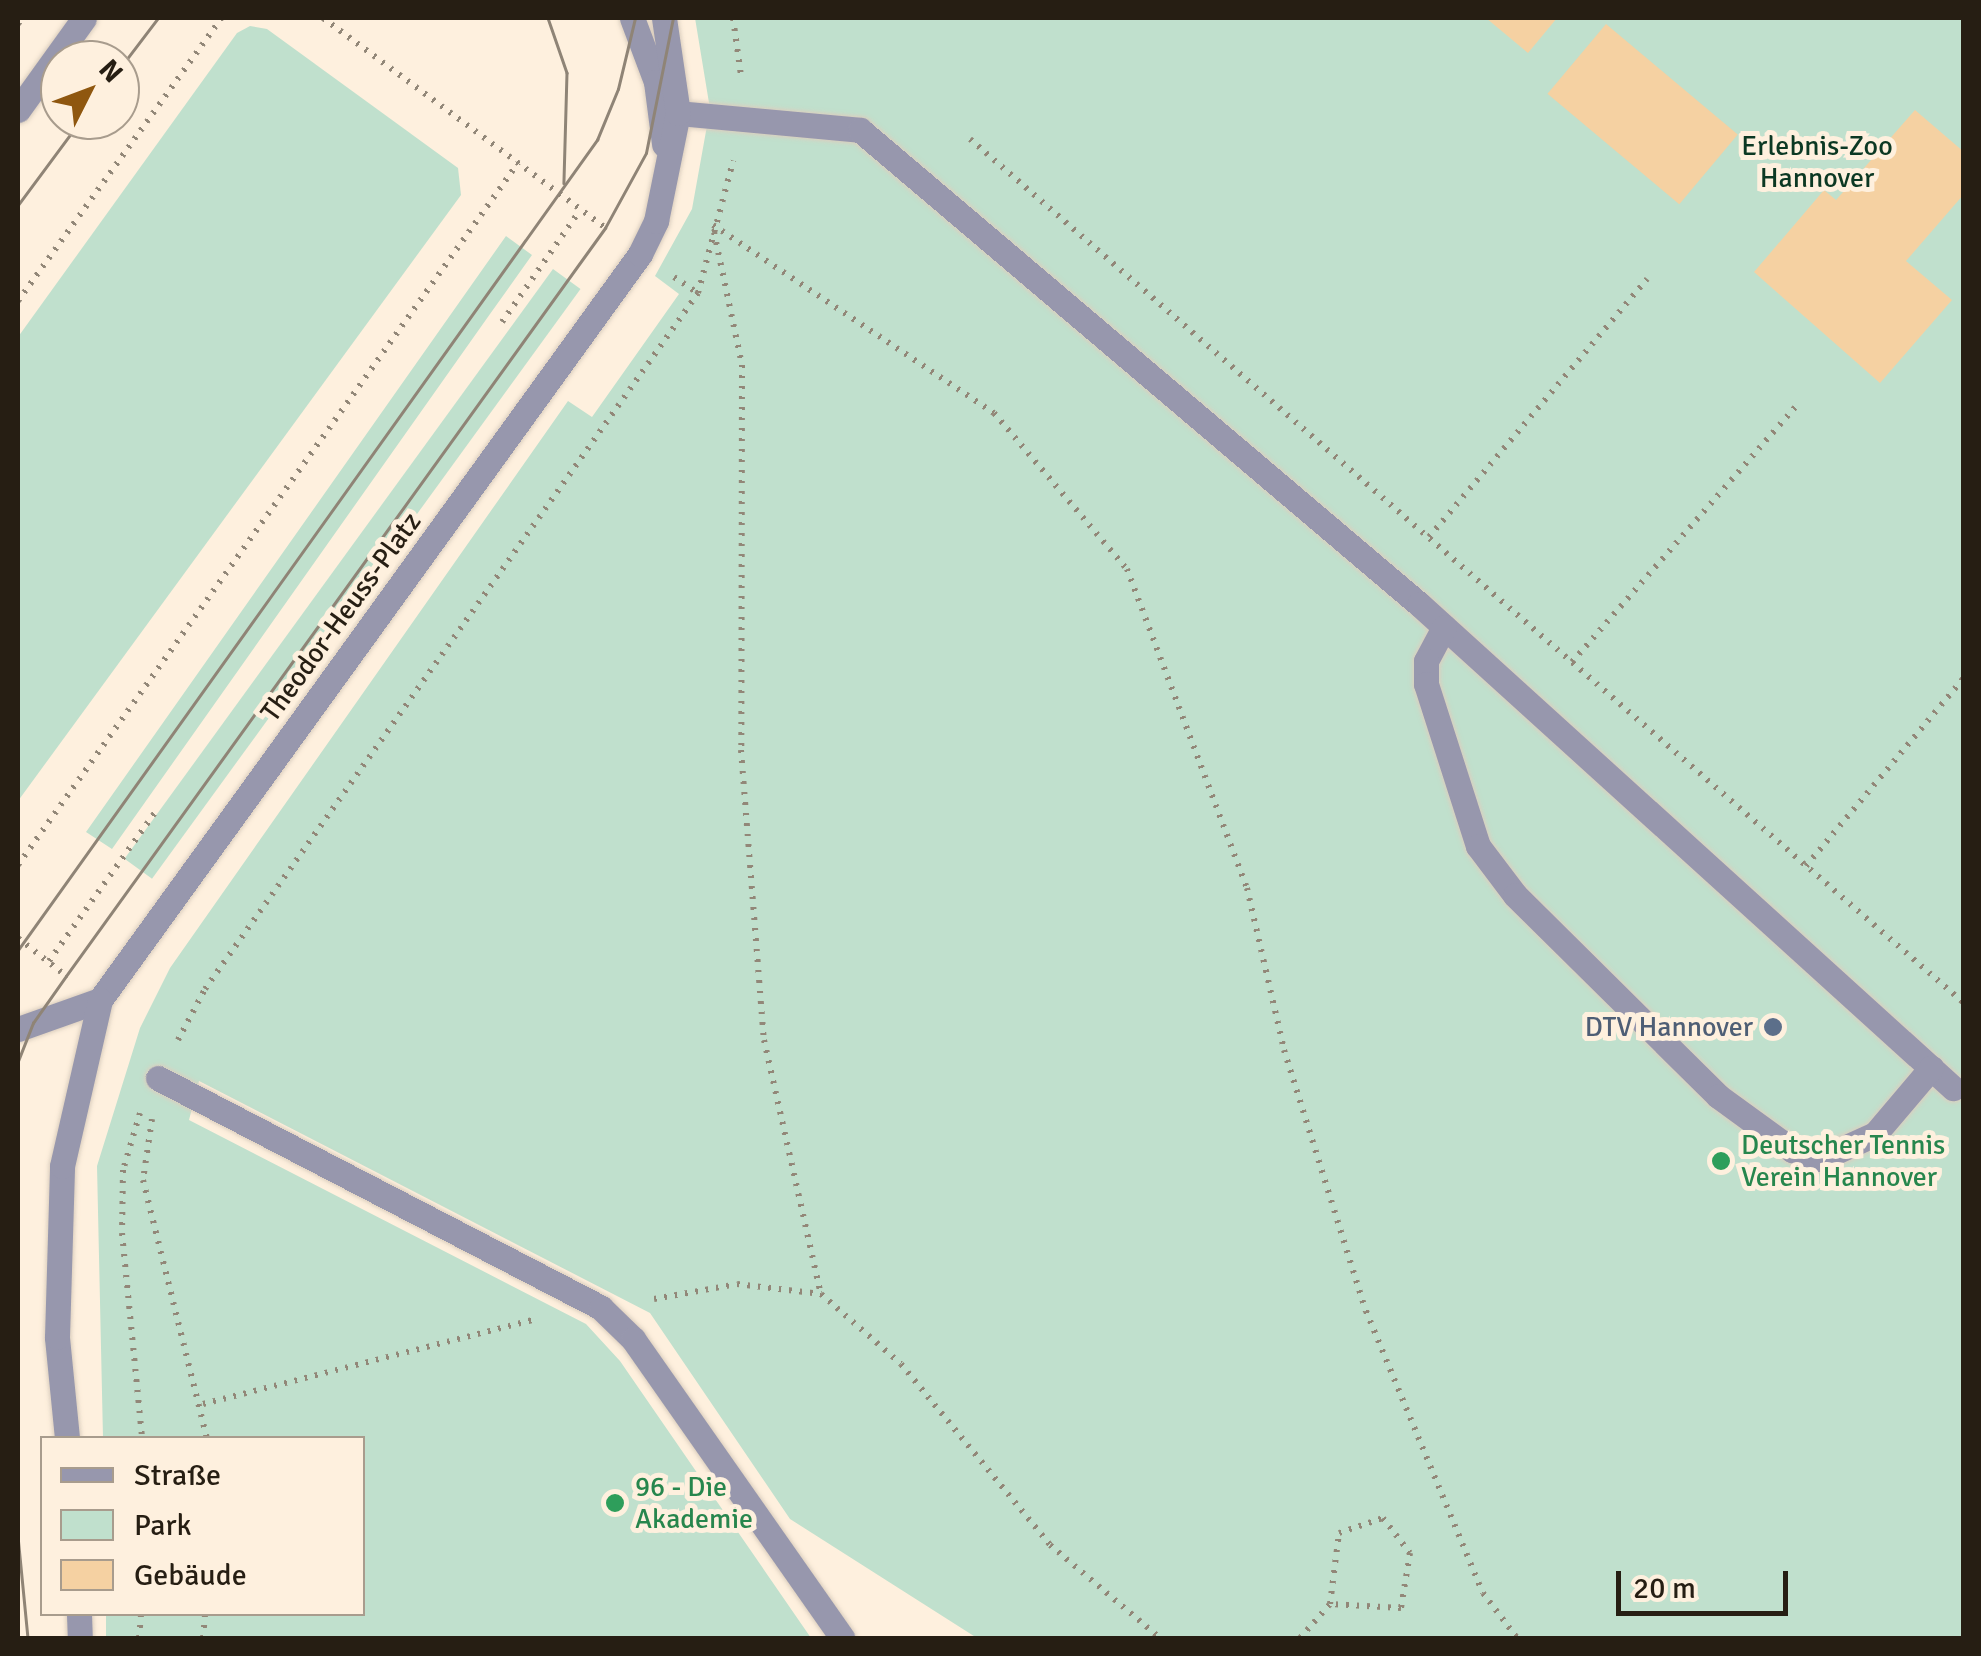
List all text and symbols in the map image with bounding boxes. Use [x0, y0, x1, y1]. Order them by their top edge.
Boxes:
north arrow [40, 40, 140, 140]
text: N [92, 53, 130, 90]
park label: Erlebnis-Zoo Hannover [1741, 129, 1893, 195]
street label: Theodor-Heuss-Platz [254, 506, 428, 728]
place label: DTV Hannover [1585, 1010, 1753, 1044]
marker: DTV Hannover [1762, 1016, 1784, 1038]
place label: Deutscher Tennis Verein Hannover [1741, 1128, 1945, 1194]
marker: Deutscher Tennis Verein Hannover [1710, 1150, 1732, 1172]
legend [40, 1436, 365, 1616]
text: Straße [134, 1457, 221, 1494]
place label: 96 - Die Akademie [635, 1470, 753, 1536]
marker: 96 - Die Akademie [604, 1492, 626, 1514]
text: Park [134, 1507, 192, 1544]
scale bar [1621, 1551, 1794, 1613]
text: Gebäude [134, 1557, 247, 1594]
text: 20 m [1633, 1570, 1696, 1607]

